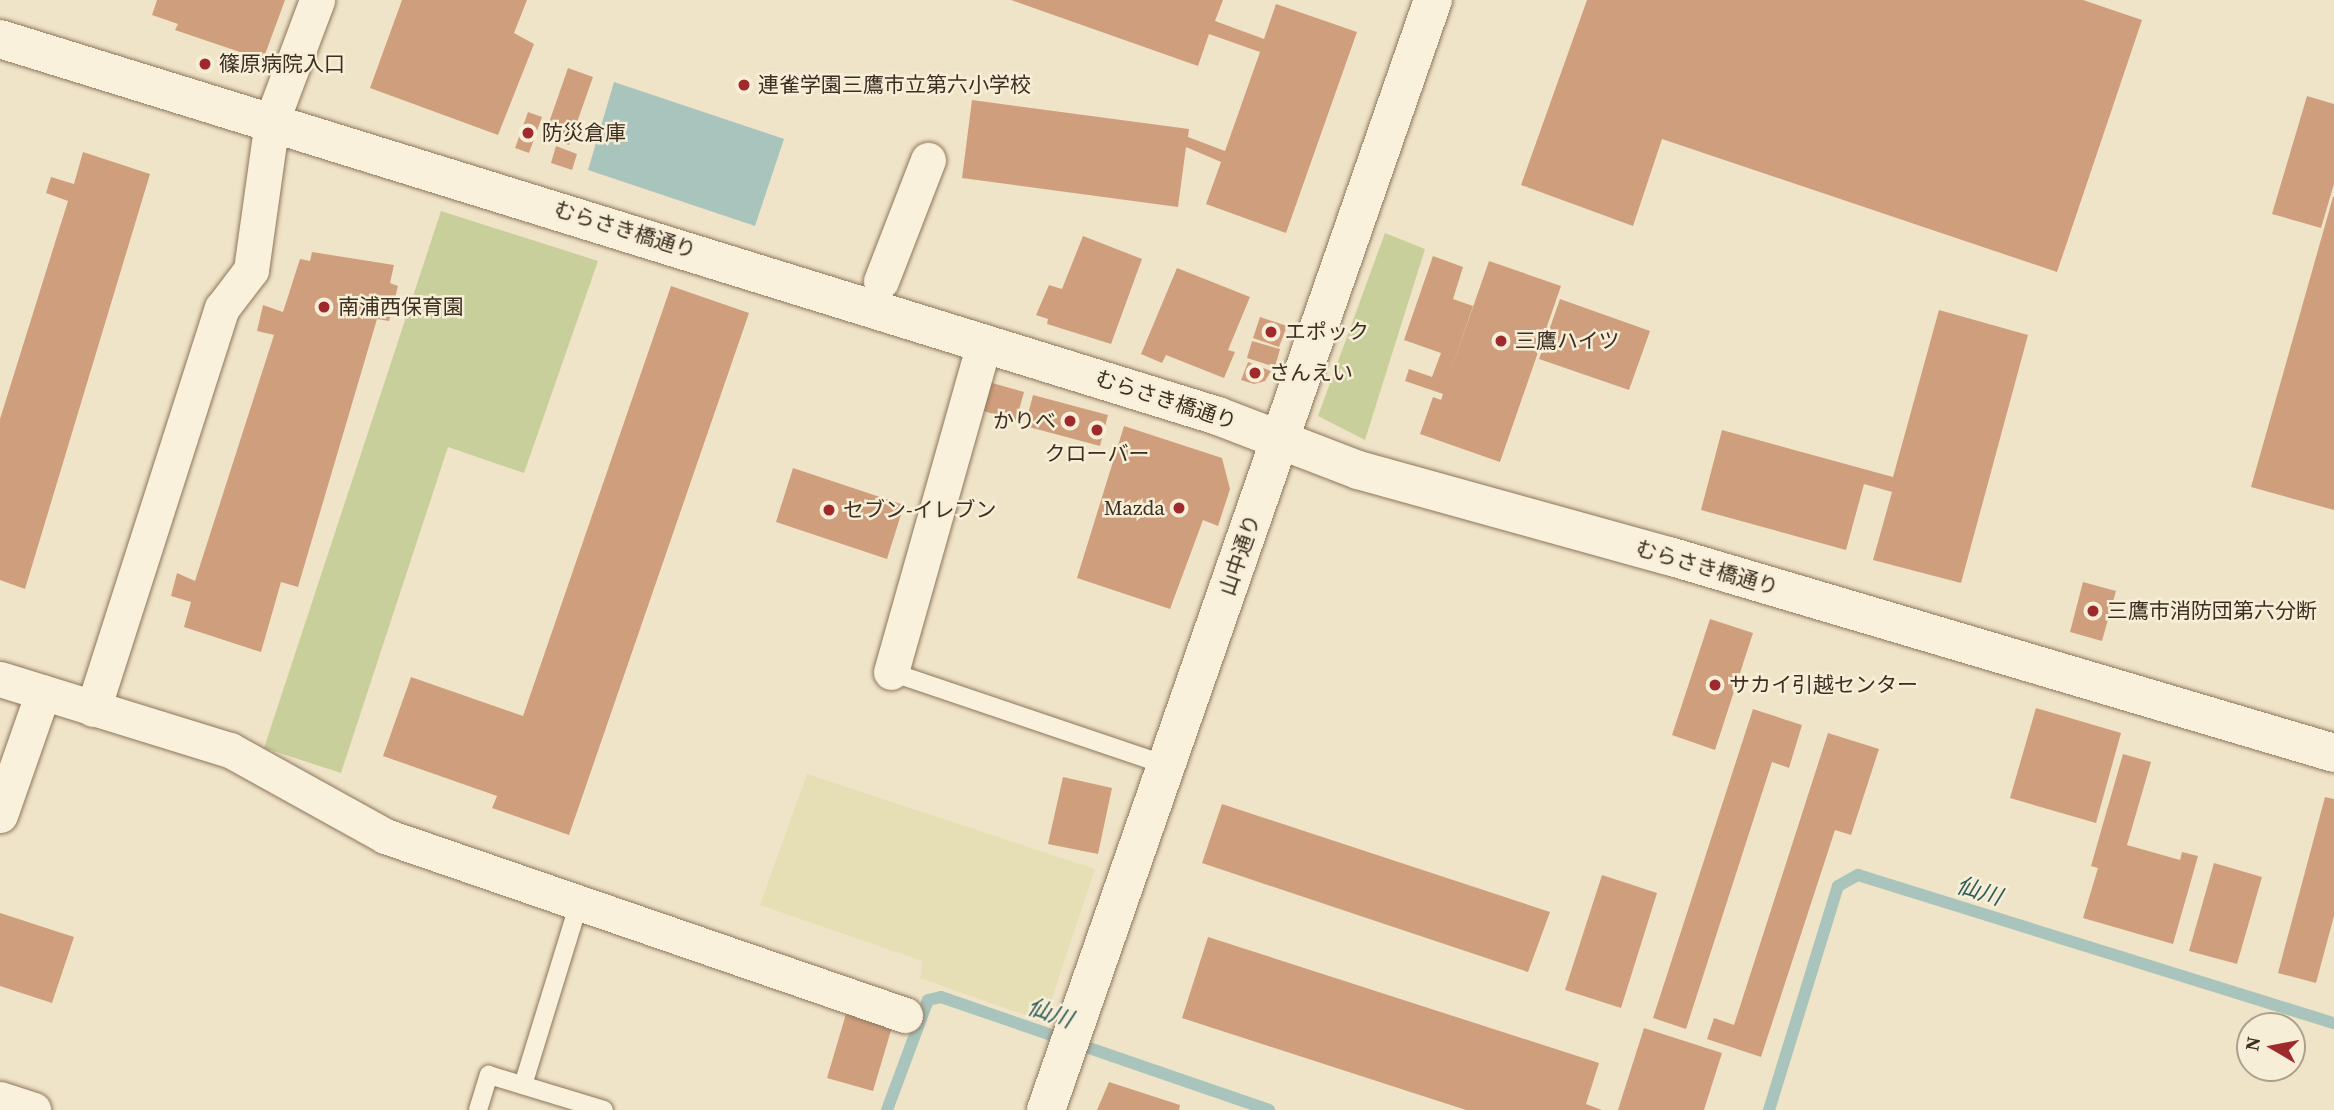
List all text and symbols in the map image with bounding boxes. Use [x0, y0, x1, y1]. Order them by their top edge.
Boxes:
place label: 篠原病院入口 [219, 51, 345, 77]
marker: 篠原病院入口 [197, 56, 213, 72]
place label: 連雀学園三鷹市立第六小学校 [758, 72, 1031, 98]
marker: 連雀学園三鷹市立第六小学校 [736, 77, 752, 93]
place label: 防災倉庫 [542, 120, 626, 146]
marker: 防災倉庫 [520, 125, 536, 141]
street label: むらさき橋通り [551, 196, 699, 264]
place label: 南浦西保育園 [338, 294, 464, 320]
marker: 南浦西保育園 [316, 299, 332, 315]
place label: エポック [1285, 319, 1369, 345]
marker: エポック [1263, 324, 1279, 340]
place label: 三鷹ハイツ [1515, 328, 1620, 354]
marker: 三鷹ハイツ [1493, 333, 1509, 349]
place label: さんえい [1269, 360, 1353, 386]
street label: むらさき橋通り [1092, 365, 1240, 435]
marker: さんえい [1247, 365, 1263, 381]
place label: かりべ [993, 408, 1056, 434]
marker: かりべ [1062, 413, 1078, 429]
marker: クローバー [1089, 422, 1105, 438]
place label: クローバー [1045, 441, 1149, 467]
place label: Mazda [1104, 495, 1165, 521]
place label: セブン-イレブン [843, 497, 997, 523]
marker: Mazda [1171, 500, 1187, 516]
marker: セブン-イレブン [821, 502, 837, 518]
street label: 山中通り [1214, 511, 1266, 599]
street label: むらさき橋通り [1633, 536, 1781, 600]
place label: 三鷹市消防団第六分断 [2107, 598, 2317, 624]
marker: 三鷹市消防団第六分断 [2085, 603, 2101, 619]
place label: サカイ引越センター [1729, 672, 1918, 698]
marker: サカイ引越センター [1707, 677, 1723, 693]
water label: 仙川 [1953, 871, 2005, 911]
water label: 仙川 [1024, 992, 1076, 1034]
north arrow [2236, 1012, 2306, 1082]
text: N [2238, 1035, 2266, 1053]

